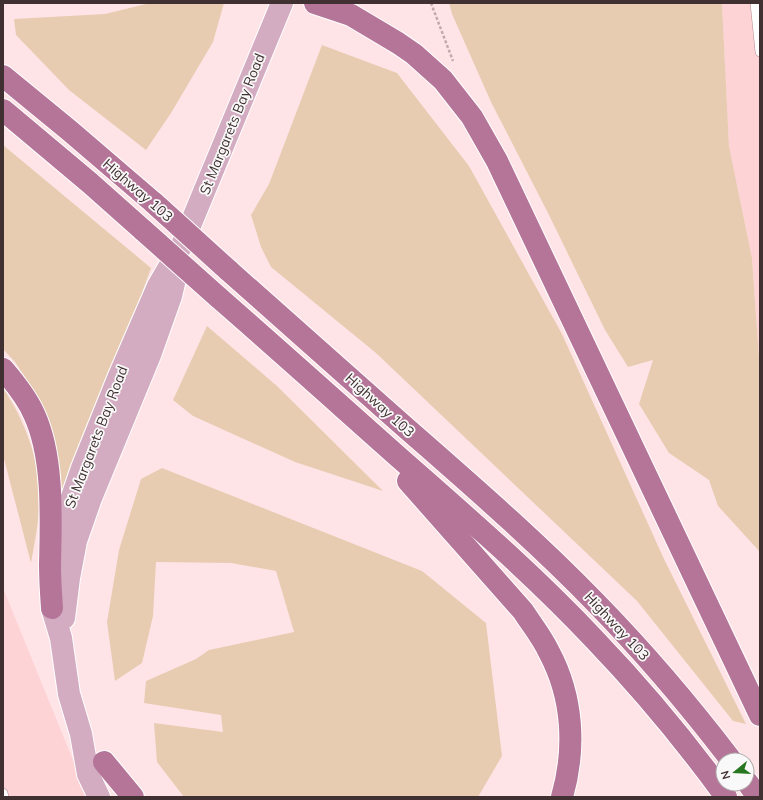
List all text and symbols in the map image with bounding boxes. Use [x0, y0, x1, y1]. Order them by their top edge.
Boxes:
street label: St Margarets Bay Road [195, 51, 269, 197]
street label: Highway 103 [99, 155, 177, 225]
street label: St Margarets Bay Road [61, 363, 131, 511]
street label: Highway 103 [342, 369, 418, 441]
street label: Highway 103 [581, 588, 653, 664]
north arrow [715, 752, 755, 792]
text: N [718, 769, 733, 781]

